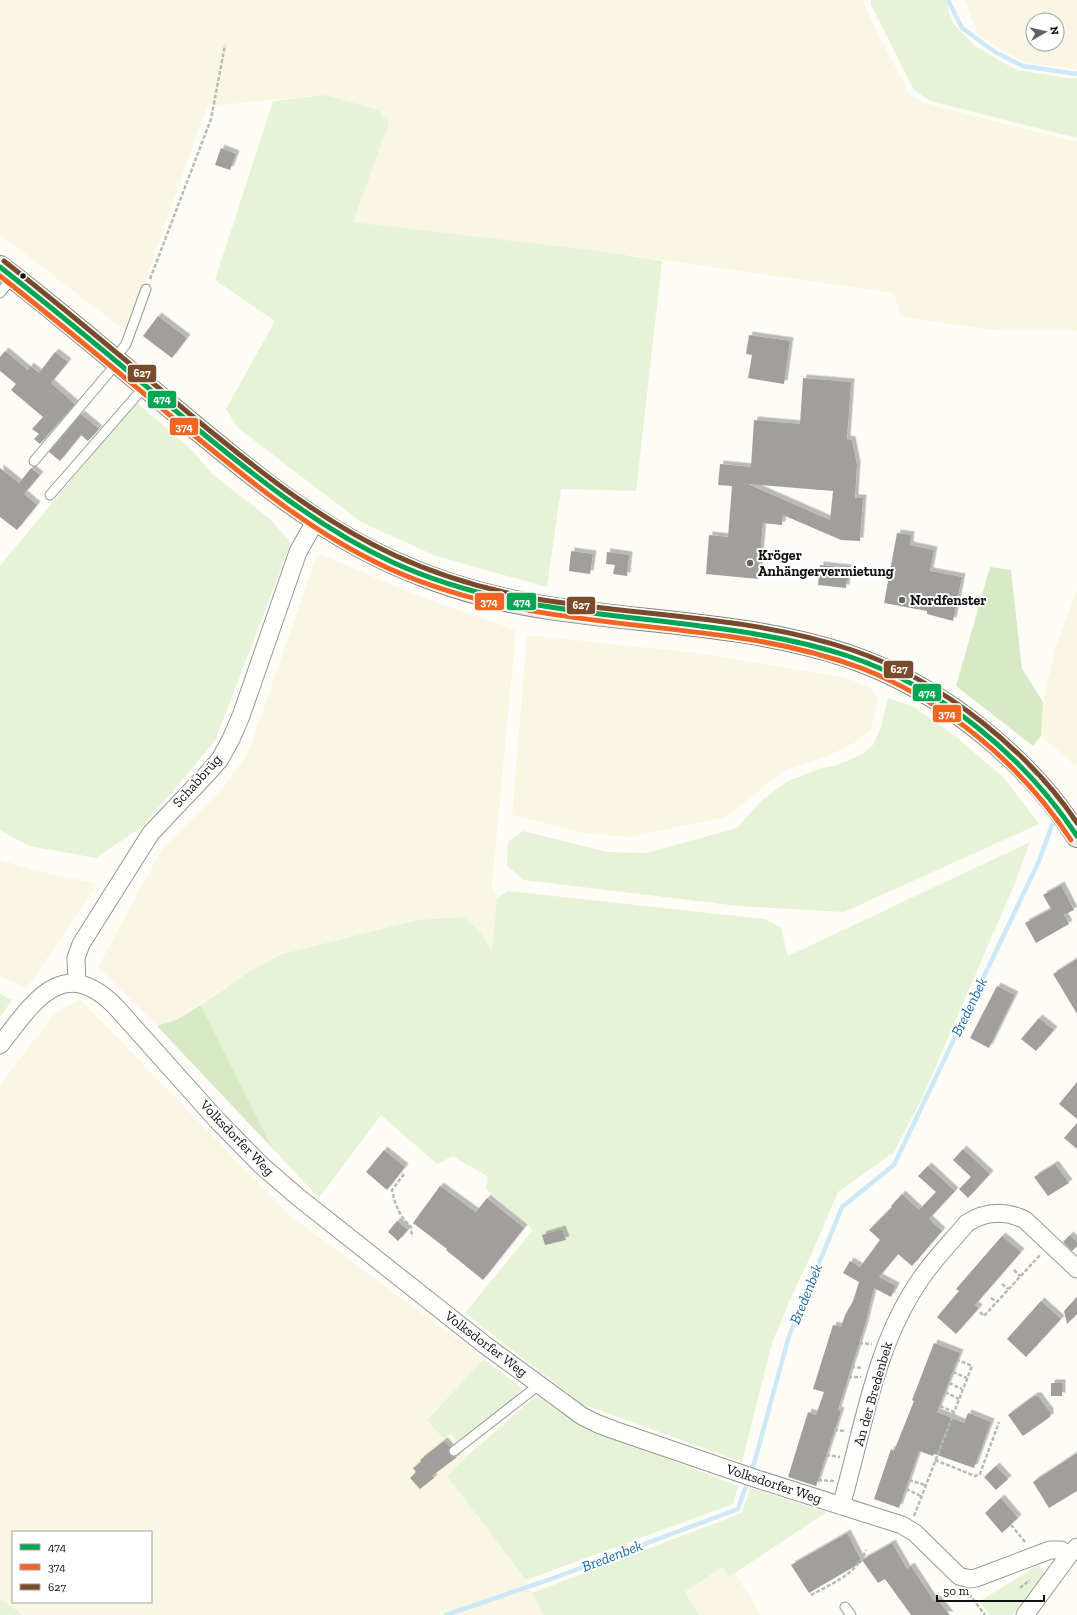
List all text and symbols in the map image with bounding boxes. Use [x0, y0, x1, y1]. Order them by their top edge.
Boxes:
north arrow [1025, 12, 1065, 52]
text: N [1047, 26, 1062, 36]
unlabelled marker [18, 271, 28, 281]
line badge: 627 [127, 364, 157, 383]
text: 627 [133, 367, 151, 380]
line badge: 474 [147, 390, 177, 409]
text: 474 [153, 393, 172, 406]
line badge: 374 [169, 417, 199, 436]
text: 374 [175, 421, 193, 434]
place label: Kröger Anhängervermietung [758, 547, 894, 580]
marker: Kröger Anhängervermietung [745, 558, 755, 568]
line badge: 374 [474, 592, 505, 611]
line badge: 474 [506, 592, 537, 611]
place label: Nordfenster [910, 592, 986, 609]
marker: Nordfenster [897, 595, 907, 605]
text: 374 [480, 596, 498, 609]
text: 474 [513, 596, 532, 609]
line badge: 627 [566, 596, 596, 615]
text: 627 [572, 599, 590, 612]
line badge: 627 [883, 660, 914, 679]
text: 627 [890, 663, 908, 676]
line badge: 474 [912, 683, 942, 702]
text: 474 [918, 687, 937, 700]
line badge: 374 [932, 704, 962, 723]
text: 374 [938, 708, 956, 721]
street label: Schabbrüg [169, 751, 225, 811]
water label: Bredenbek [947, 974, 991, 1039]
street label: Volksdorfer Weg [196, 1096, 278, 1180]
water label: Bredenbek [786, 1261, 826, 1327]
street label: Volksdorfer Weg [440, 1307, 531, 1381]
street label: An der Bredenbek [850, 1339, 896, 1448]
street label: Volksdorfer Weg [723, 1460, 824, 1508]
legend [12, 1531, 152, 1603]
water label: Bredenbek [579, 1536, 645, 1576]
text: 474 [48, 1540, 67, 1554]
text: 374 [48, 1560, 66, 1574]
scale bar [937, 1577, 1044, 1603]
text: 627 [48, 1580, 67, 1594]
text: 50 m [943, 1584, 970, 1598]

